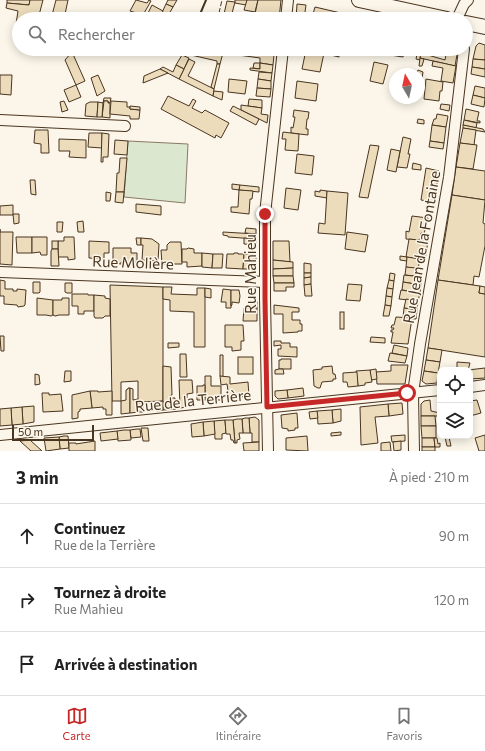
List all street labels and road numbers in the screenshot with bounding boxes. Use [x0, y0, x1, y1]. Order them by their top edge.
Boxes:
street label: Rue Jean de la Fontaine [399, 169, 443, 325]
street label: Rue Mahieu [241, 234, 259, 314]
street label: Rue Molière [92, 252, 174, 272]
street label: Rue de la Terrière [134, 385, 252, 415]

